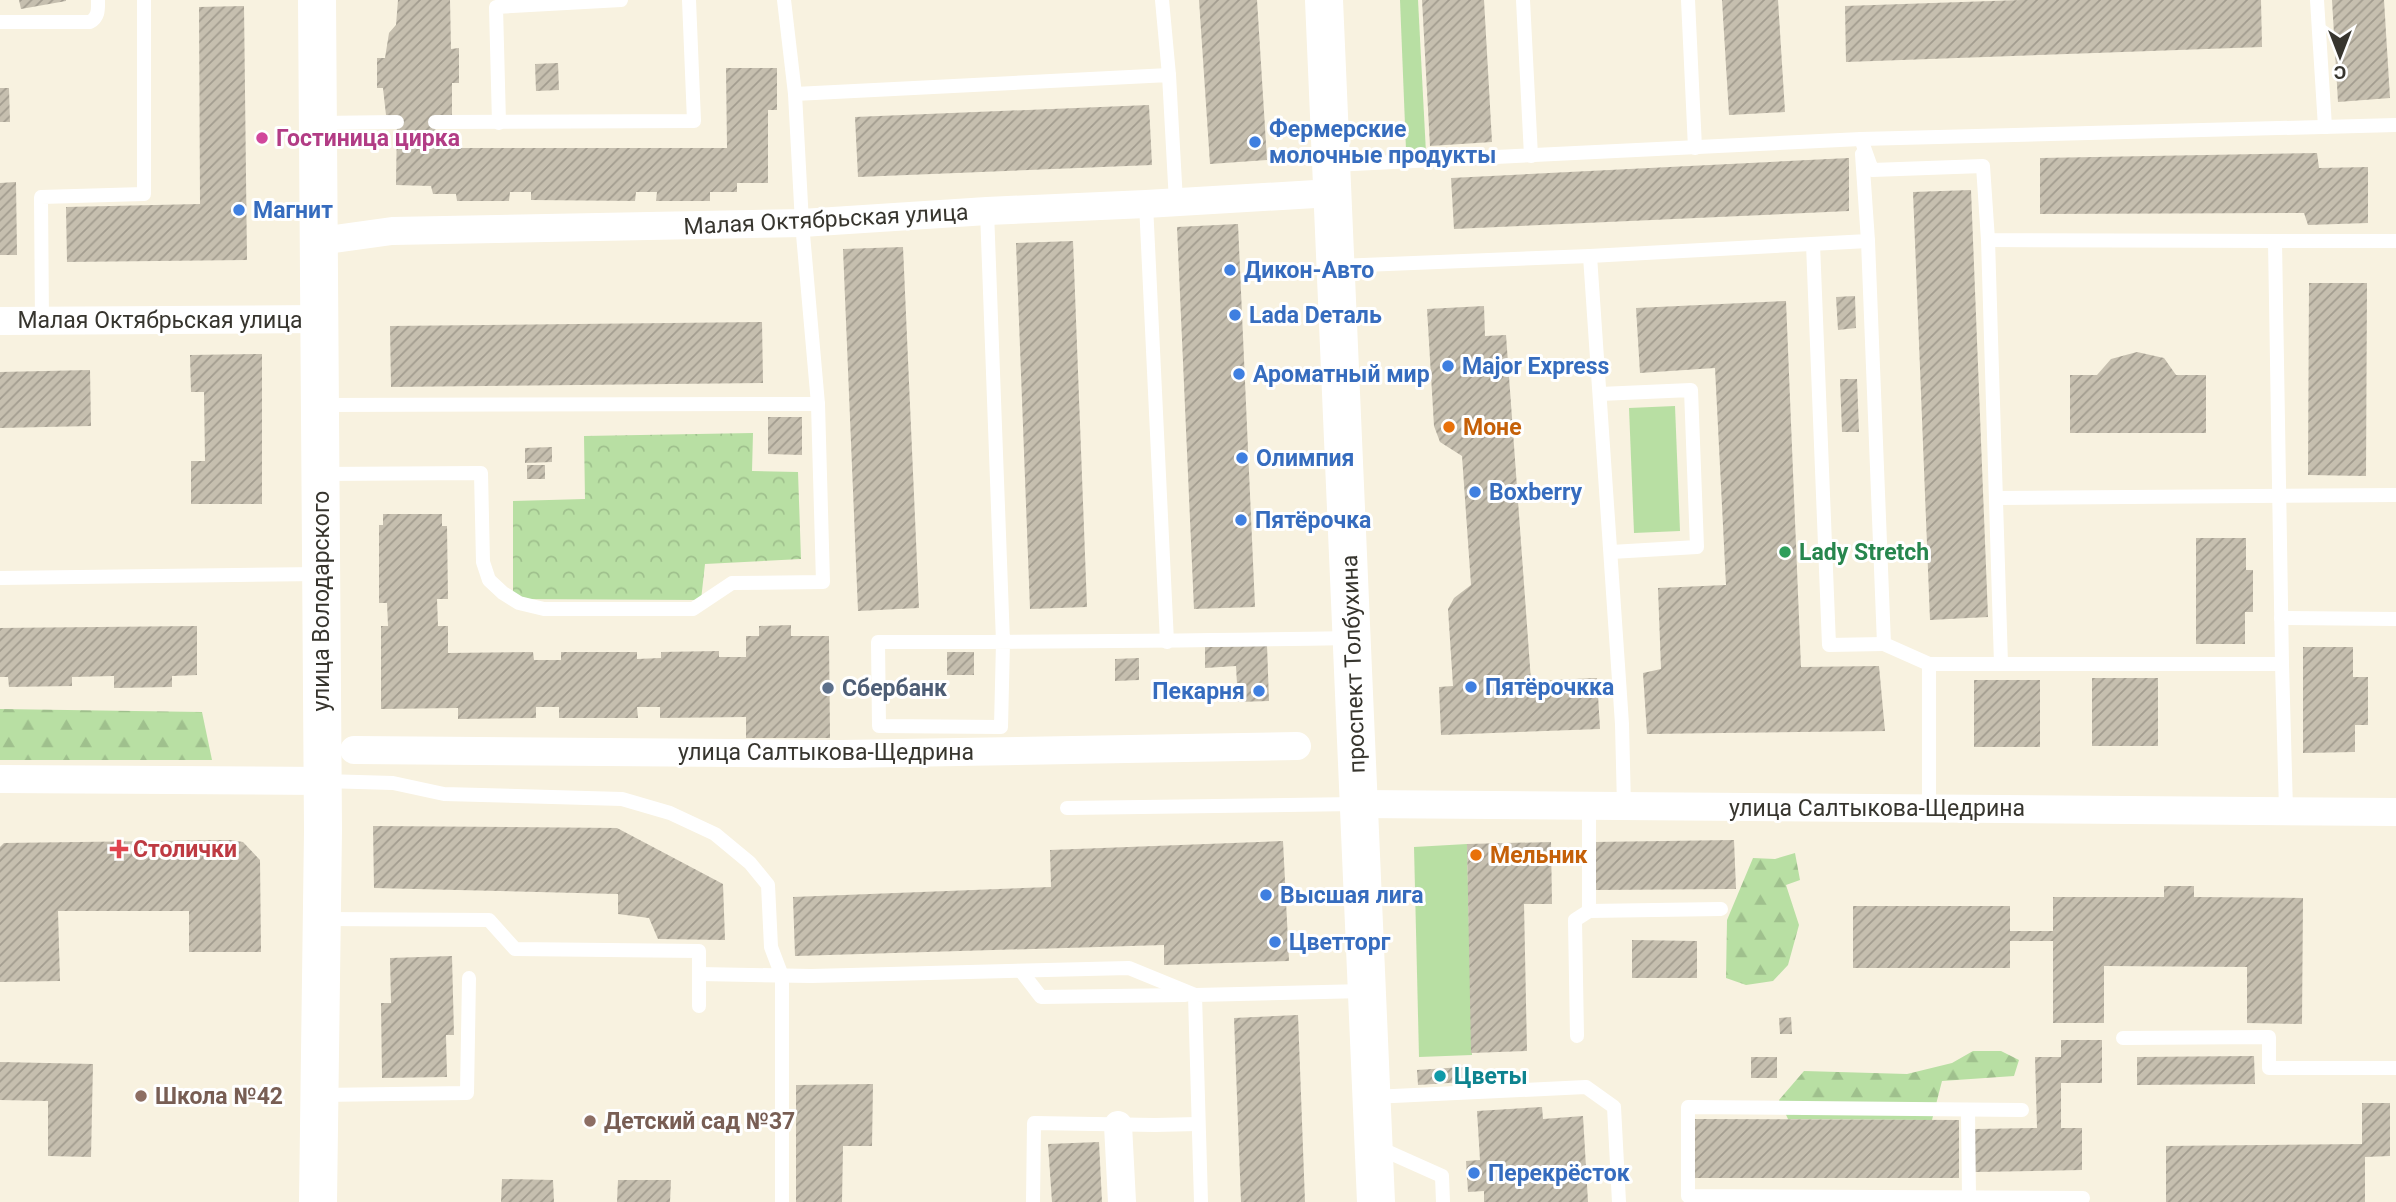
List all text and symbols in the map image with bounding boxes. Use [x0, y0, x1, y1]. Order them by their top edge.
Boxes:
north arrow [2305, 21, 2375, 91]
text: С [2334, 61, 2346, 84]
place label: Фермерские молочные продукты [1269, 116, 1496, 169]
place label: Гостиница цирка [276, 125, 460, 152]
marker: Гостиница цирка [254, 130, 270, 146]
marker: Фермерские молочные продукты [1247, 134, 1263, 150]
place label: Магнит [253, 197, 333, 224]
street label: Малая Октябрьская улица [683, 199, 969, 240]
marker: Магнит [231, 202, 247, 218]
place label: Дикон-Авто [1244, 257, 1374, 284]
marker: Дикон-Авто [1222, 262, 1238, 278]
place label: Lada Dеталь [1249, 302, 1382, 329]
street label: Малая Октябрьская улица [17, 307, 303, 334]
marker: Lada Dеталь [1227, 307, 1243, 323]
place label: Major Express [1462, 353, 1609, 380]
marker: Major Express [1440, 358, 1456, 374]
place label: Ароматный мир [1253, 361, 1430, 388]
marker: Ароматный мир [1231, 366, 1247, 382]
place label: Моне [1463, 414, 1522, 441]
marker: Моне [1441, 419, 1457, 435]
place label: Олимпия [1256, 445, 1354, 472]
marker: Олимпия [1234, 450, 1250, 466]
place label: Boxberry [1489, 479, 1583, 506]
marker: Boxberry [1467, 484, 1483, 500]
street label: улица Володарского [308, 491, 335, 711]
place label: Пятёрочка [1255, 507, 1371, 534]
marker: Пятёрочка [1233, 512, 1249, 528]
place label: Lady Stretch [1799, 539, 1929, 566]
marker: Lady Stretch [1777, 544, 1793, 560]
street label: проспект Толбухина [1336, 554, 1371, 774]
place label: Пятёрочкка [1485, 674, 1614, 701]
place label: Сбербанк [842, 675, 947, 702]
place label: Пекарня [1152, 678, 1245, 705]
marker: Пятёрочкка [1463, 679, 1479, 695]
marker: Сбербанк [820, 680, 836, 696]
marker: Пекарня [1251, 683, 1267, 699]
street label: улица Салтыкова-Щедрина [678, 739, 974, 766]
street label: улица Салтыкова-Щедрина [1729, 795, 2025, 822]
place label: Столички [133, 836, 237, 863]
marker: Столички [111, 841, 127, 857]
place label: Мельник [1490, 842, 1587, 869]
marker: Мельник [1468, 847, 1484, 863]
place label: Высшая лига [1280, 882, 1424, 909]
marker: Высшая лига [1258, 887, 1274, 903]
place label: Цветторг [1289, 929, 1391, 956]
marker: Цветторг [1267, 934, 1283, 950]
place label: Цветы [1454, 1063, 1528, 1090]
marker: Цветы [1432, 1068, 1448, 1084]
place label: Школа №42 [155, 1083, 283, 1110]
marker: Школа №42 [133, 1088, 149, 1104]
place label: Детский сад №37 [604, 1108, 795, 1135]
marker: Детский сад №37 [582, 1113, 598, 1129]
place label: Перекрёсток [1488, 1160, 1630, 1187]
marker: Перекрёсток [1466, 1165, 1482, 1181]

